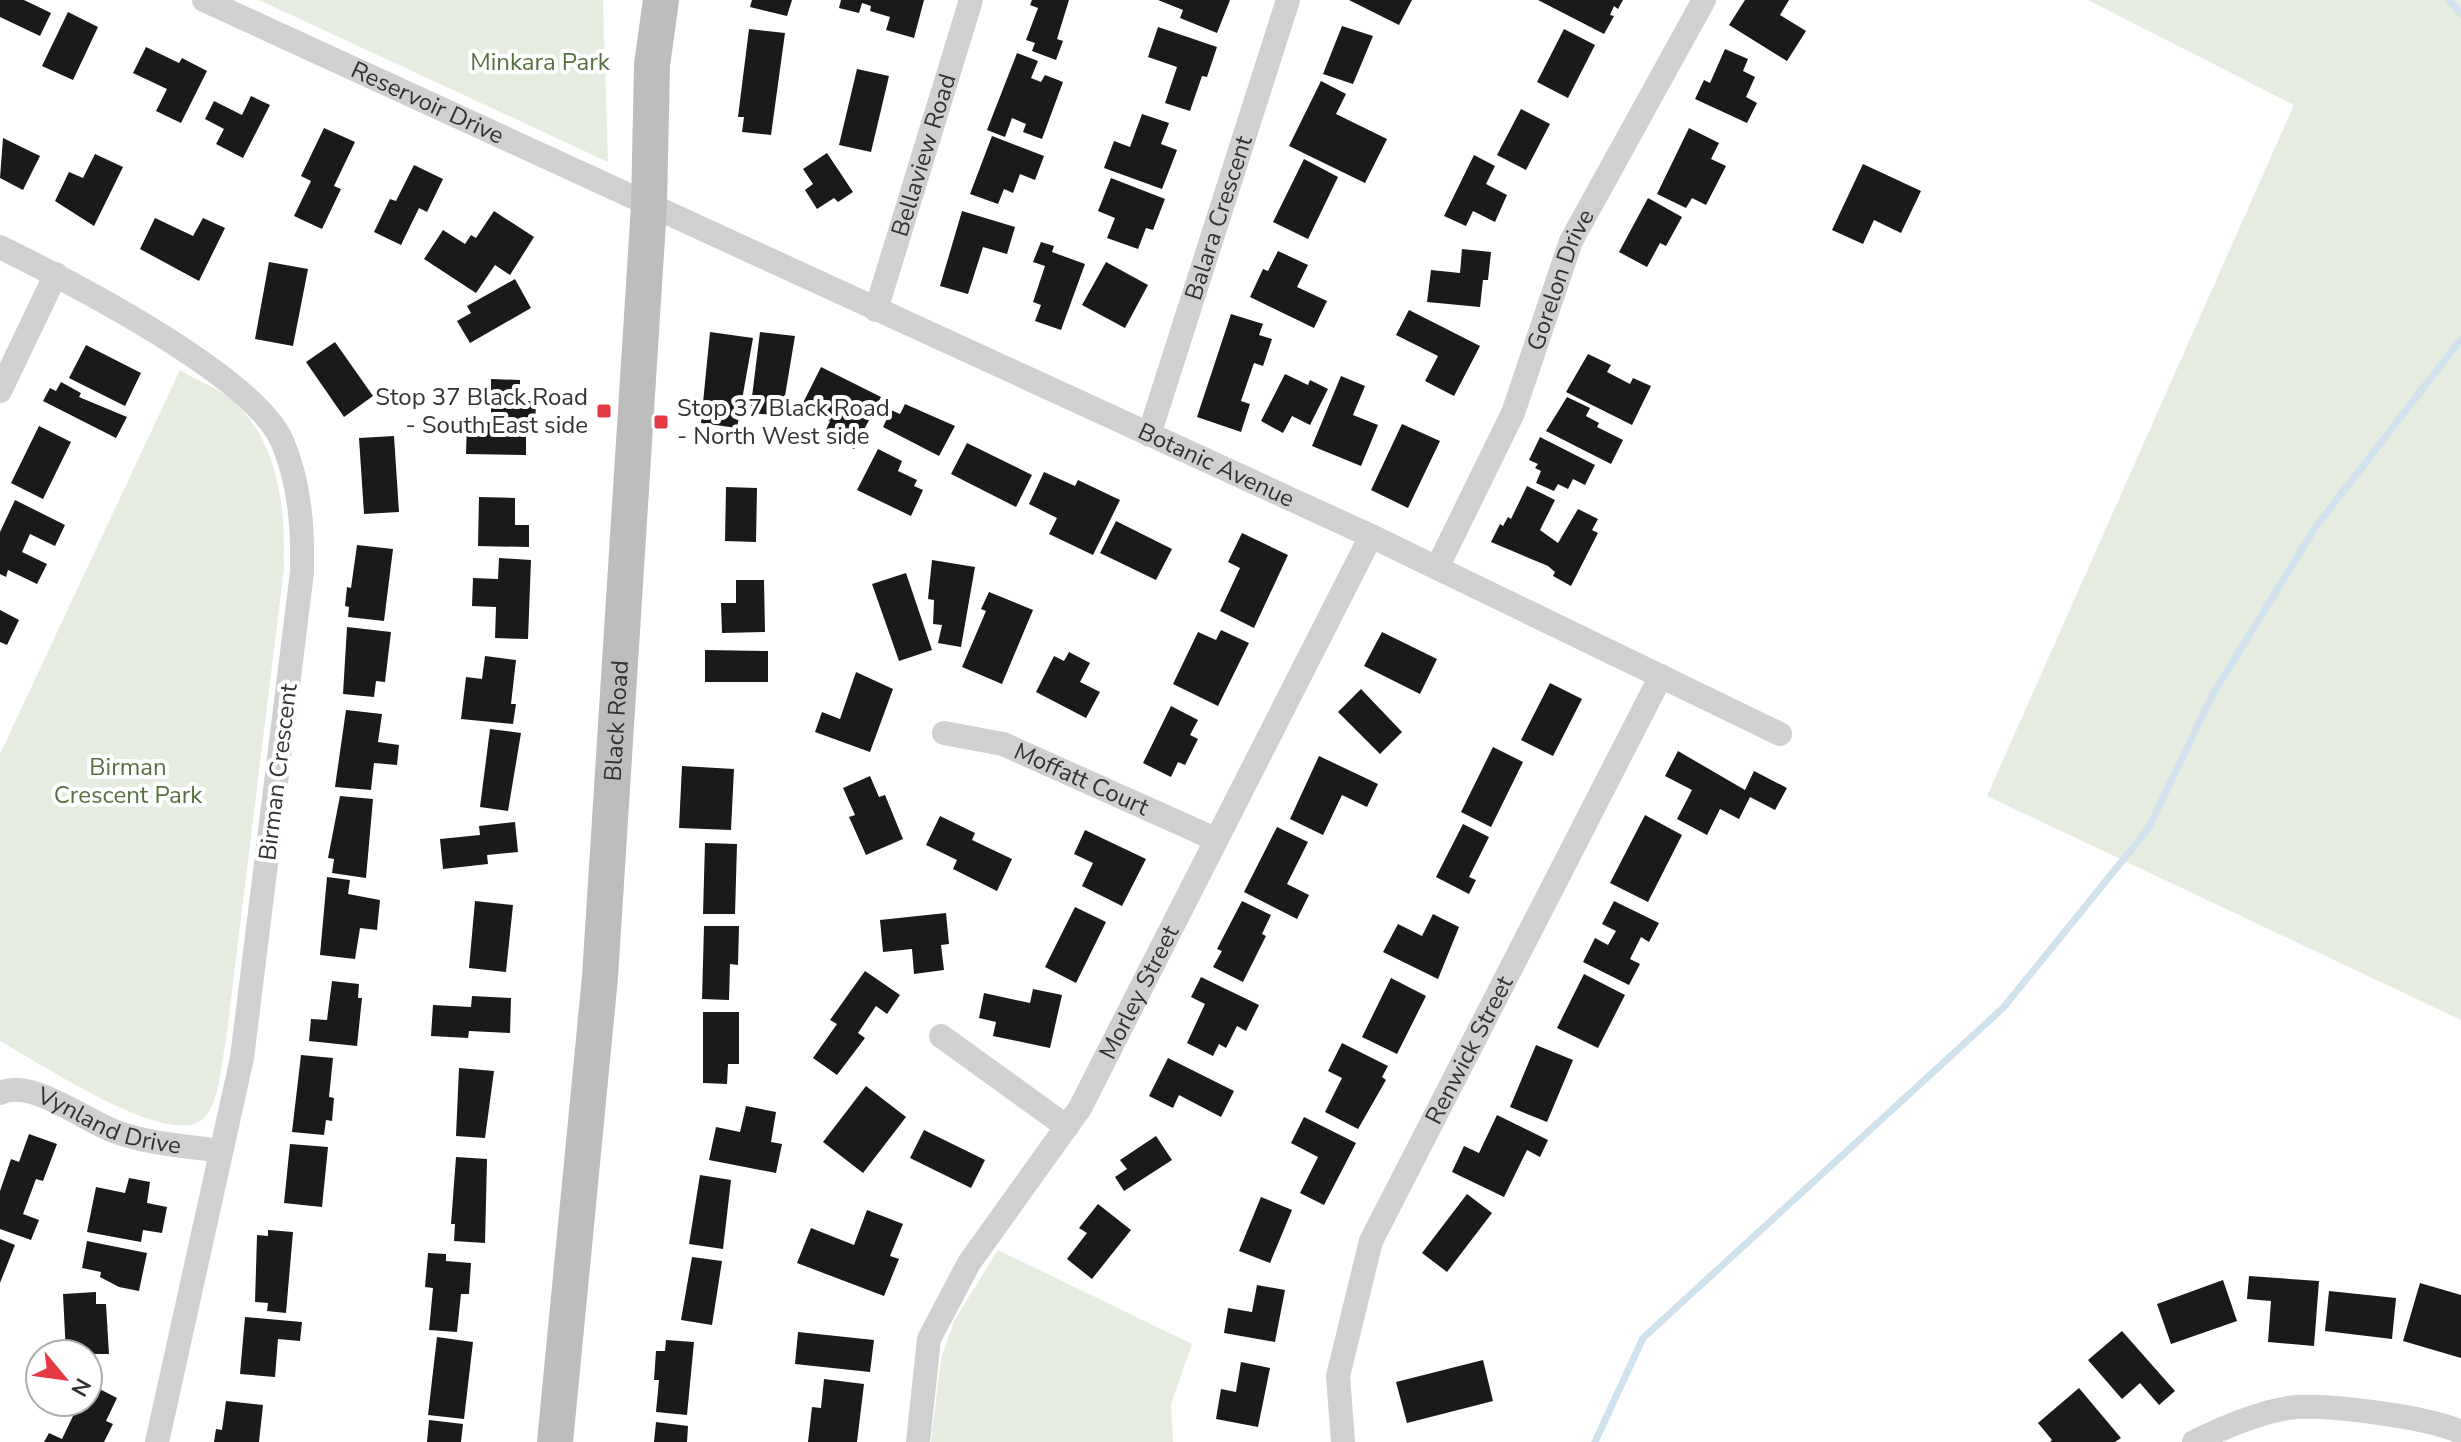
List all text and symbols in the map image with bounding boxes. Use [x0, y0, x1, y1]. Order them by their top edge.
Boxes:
park label: Minkara Park [470, 46, 611, 78]
street label: Reservoir Drive [346, 54, 509, 152]
street label: Bellaview Road [883, 70, 963, 240]
street label: Balara Crescent [1177, 131, 1260, 304]
street label: Gorelon Drive [1519, 203, 1602, 355]
place label: Stop 37 Black Road - South East side [375, 381, 588, 441]
place label: Stop 37 Black Road - North West side [677, 392, 890, 452]
marker: Stop 37 Black Road - South East side [595, 402, 613, 420]
marker: Stop 37 Black Road - North West side [652, 413, 670, 431]
street label: Botanic Avenue [1133, 415, 1300, 515]
street label: Black Road [596, 659, 636, 782]
street label: Birman Crescent [251, 681, 305, 862]
street label: Moffatt Court [1009, 735, 1154, 824]
park label: Birman Crescent Park [54, 751, 203, 811]
street label: Morley Street [1092, 919, 1187, 1065]
street label: Renwick Street [1418, 970, 1521, 1130]
street label: Vynland Drive [32, 1079, 183, 1162]
north arrow [24, 1338, 104, 1418]
text: N [64, 1373, 98, 1402]

